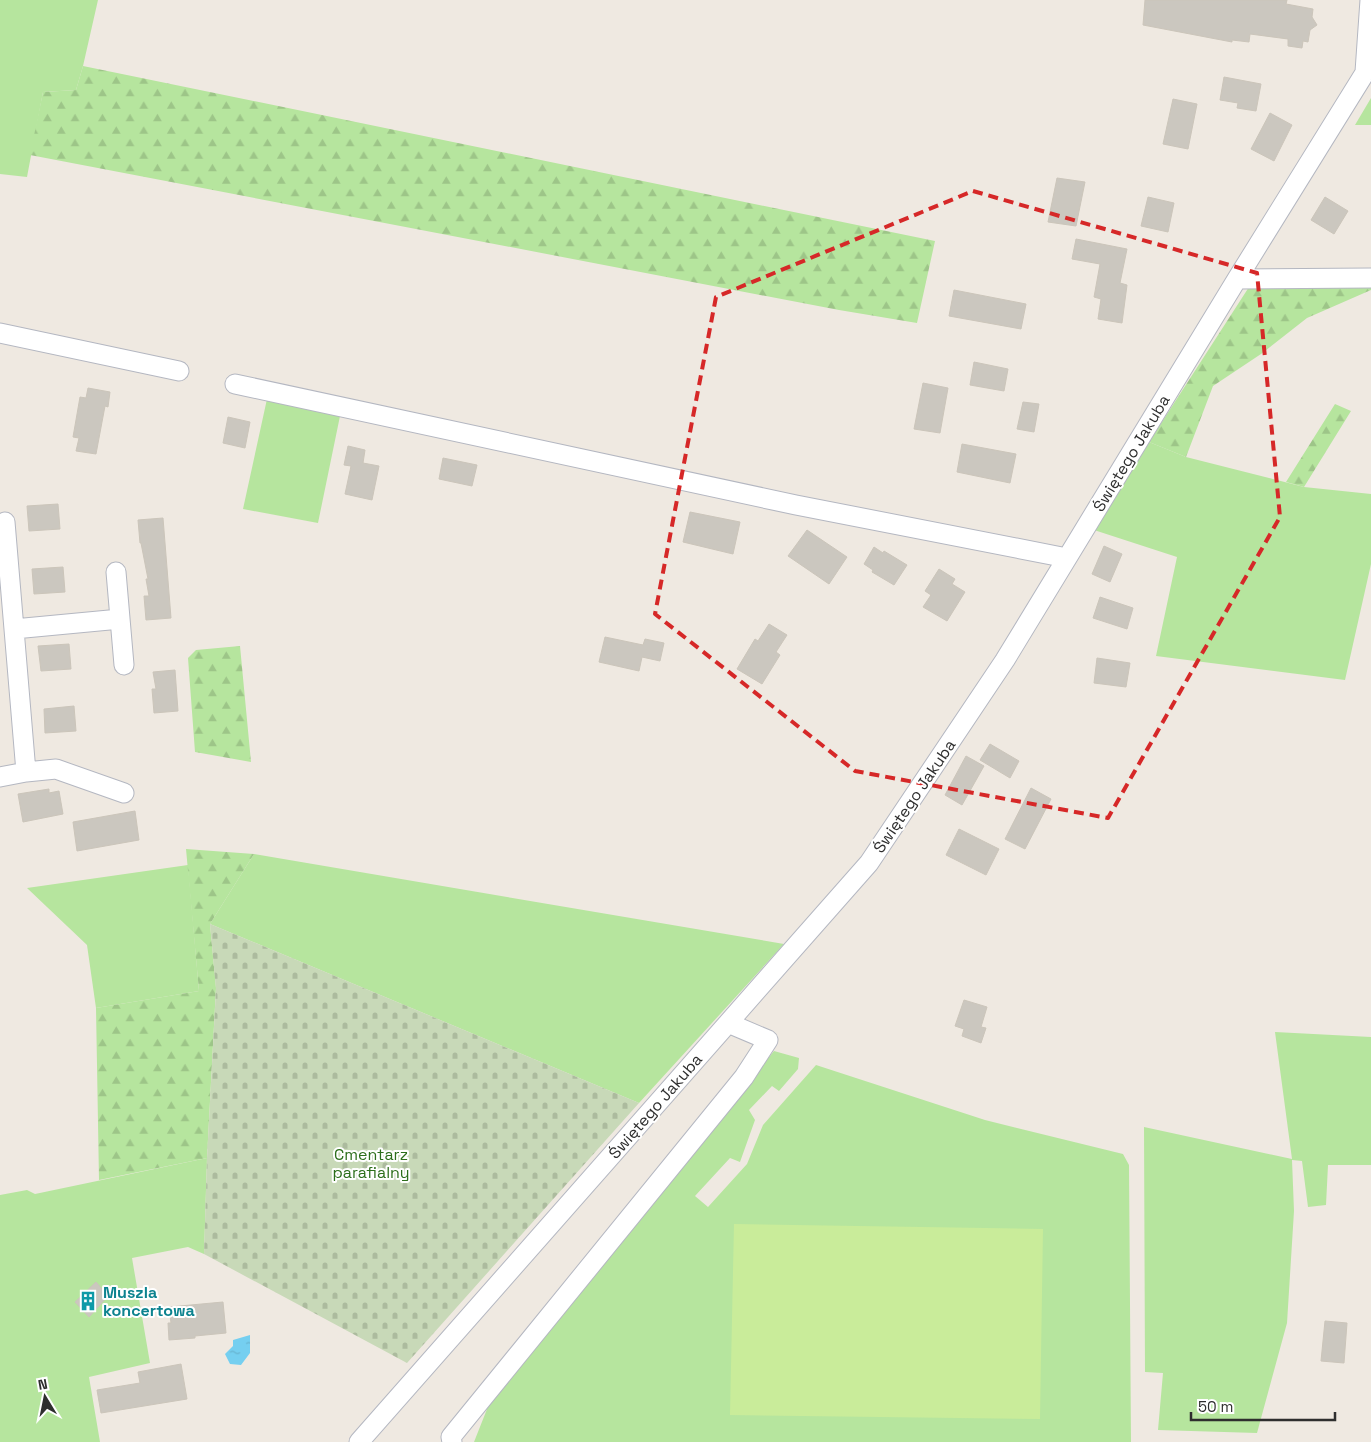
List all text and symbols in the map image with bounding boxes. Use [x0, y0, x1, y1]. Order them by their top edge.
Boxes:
street label: Świętego Jakuba [1088, 391, 1175, 516]
street label: Świętego Jakuba [869, 735, 960, 857]
street label: Świętego Jakuba [604, 1049, 707, 1163]
park label: Cmentarz parafialny [332, 1144, 410, 1183]
place label: Muszla koncertowa [103, 1282, 195, 1321]
building icon: Muszla koncertowa [77, 1290, 99, 1312]
north arrow [20, 1372, 70, 1422]
text: N [37, 1375, 49, 1394]
scale bar [1191, 1390, 1335, 1422]
text: 50 m [1198, 1397, 1233, 1416]

